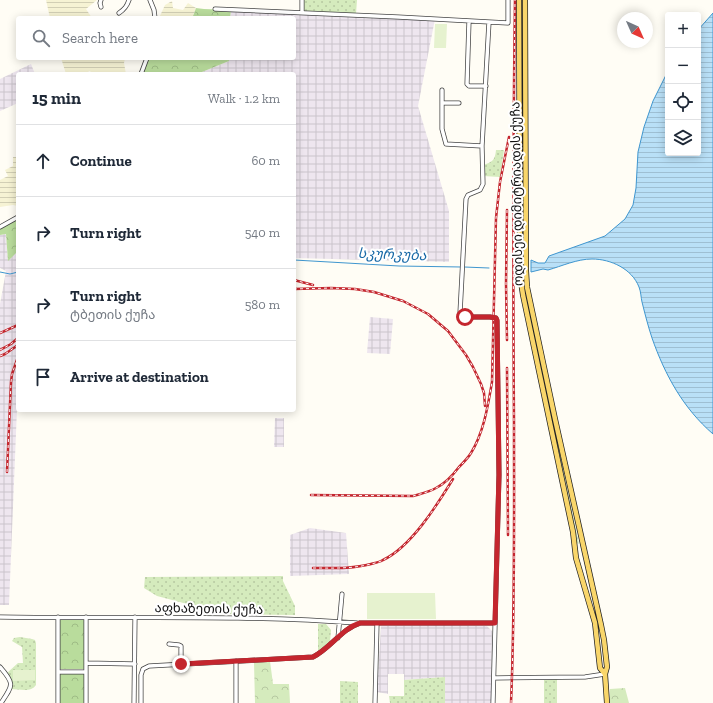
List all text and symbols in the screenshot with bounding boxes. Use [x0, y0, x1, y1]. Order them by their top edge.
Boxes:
north arrow [617, 12, 653, 48]
map controls [665, 12, 701, 156]
button: + [665, 12, 701, 48]
search box [16, 16, 296, 60]
icon: search [30, 27, 52, 49]
text: Search here [62, 29, 138, 47]
button: − [665, 48, 701, 84]
button: locate [665, 84, 701, 120]
text: 15 min [32, 88, 81, 108]
text: Walk · 1.2 km [208, 91, 280, 106]
street label: ოდისეი დიმიტრიადის ქუჩა [507, 102, 527, 286]
button: layers [665, 120, 701, 156]
icon: ahead [32, 150, 54, 172]
text: Continue [70, 152, 132, 170]
text: 60 m [251, 153, 280, 168]
icon: right [32, 222, 54, 244]
text: Turn right [70, 224, 141, 242]
text: 540 m [245, 225, 280, 240]
water label: სკურკუბა [357, 245, 427, 264]
text: Turn right [70, 287, 141, 305]
icon: right [32, 294, 54, 316]
text: 580 m [245, 297, 280, 312]
text: ტბეთის ქუჩა [70, 307, 155, 322]
route start [456, 308, 474, 326]
icon: arrive [32, 366, 54, 388]
text: Arrive at destination [70, 368, 209, 386]
street label: აფხაზეთის ქუჩა [155, 600, 263, 617]
route end [172, 655, 190, 673]

